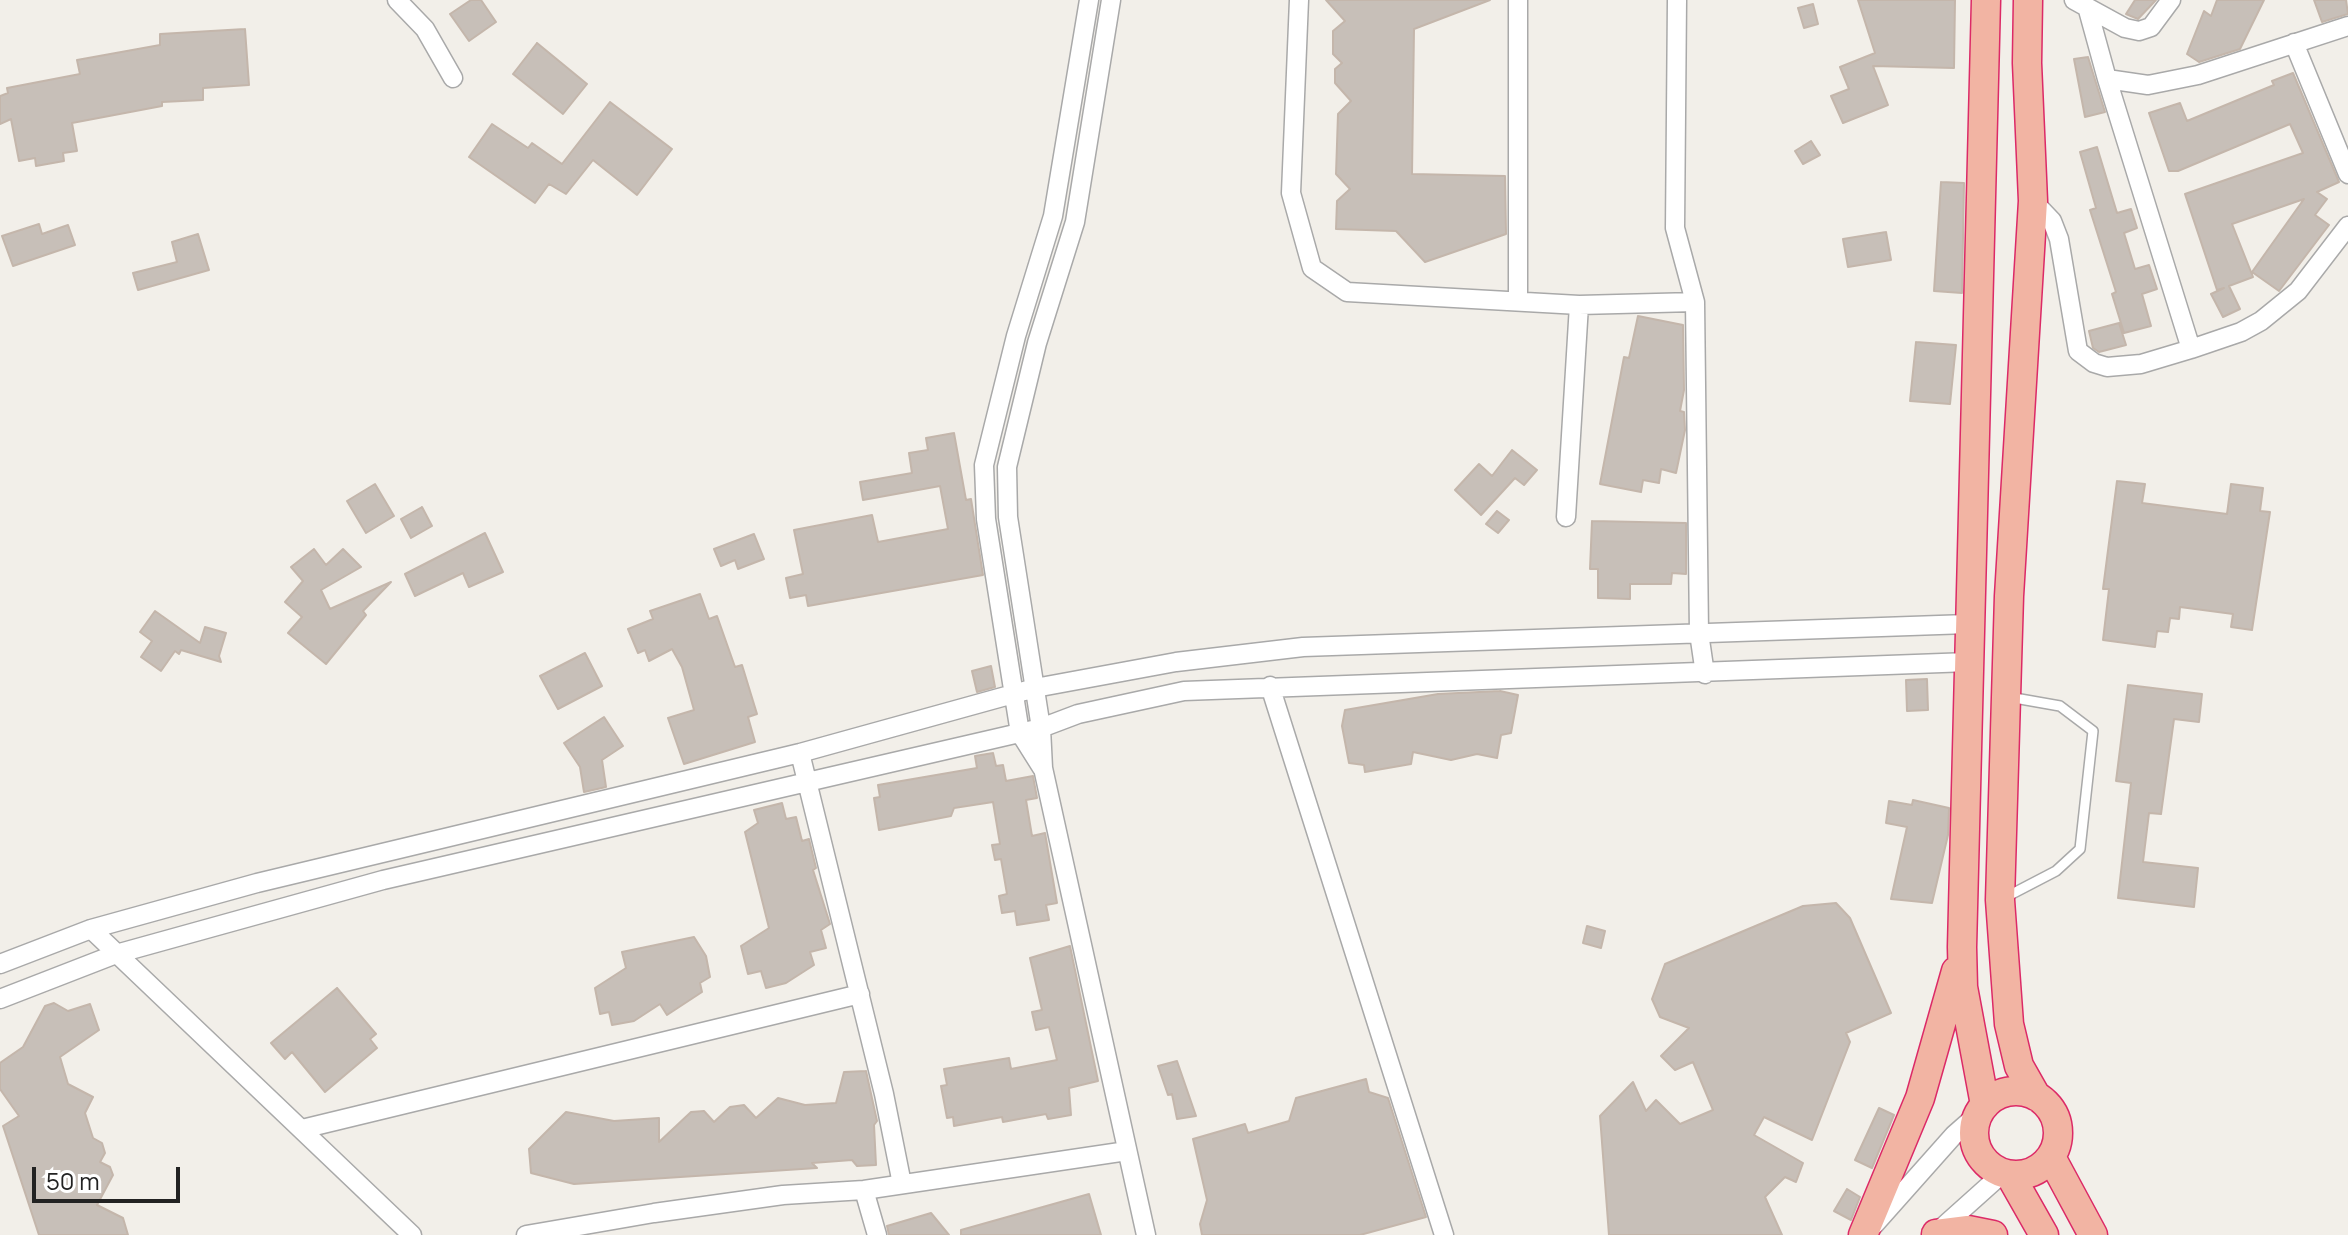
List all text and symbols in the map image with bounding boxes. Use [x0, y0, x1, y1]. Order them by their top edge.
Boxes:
scale bar [36, 1151, 184, 1201]
text: 50 m [46, 1164, 100, 1197]

